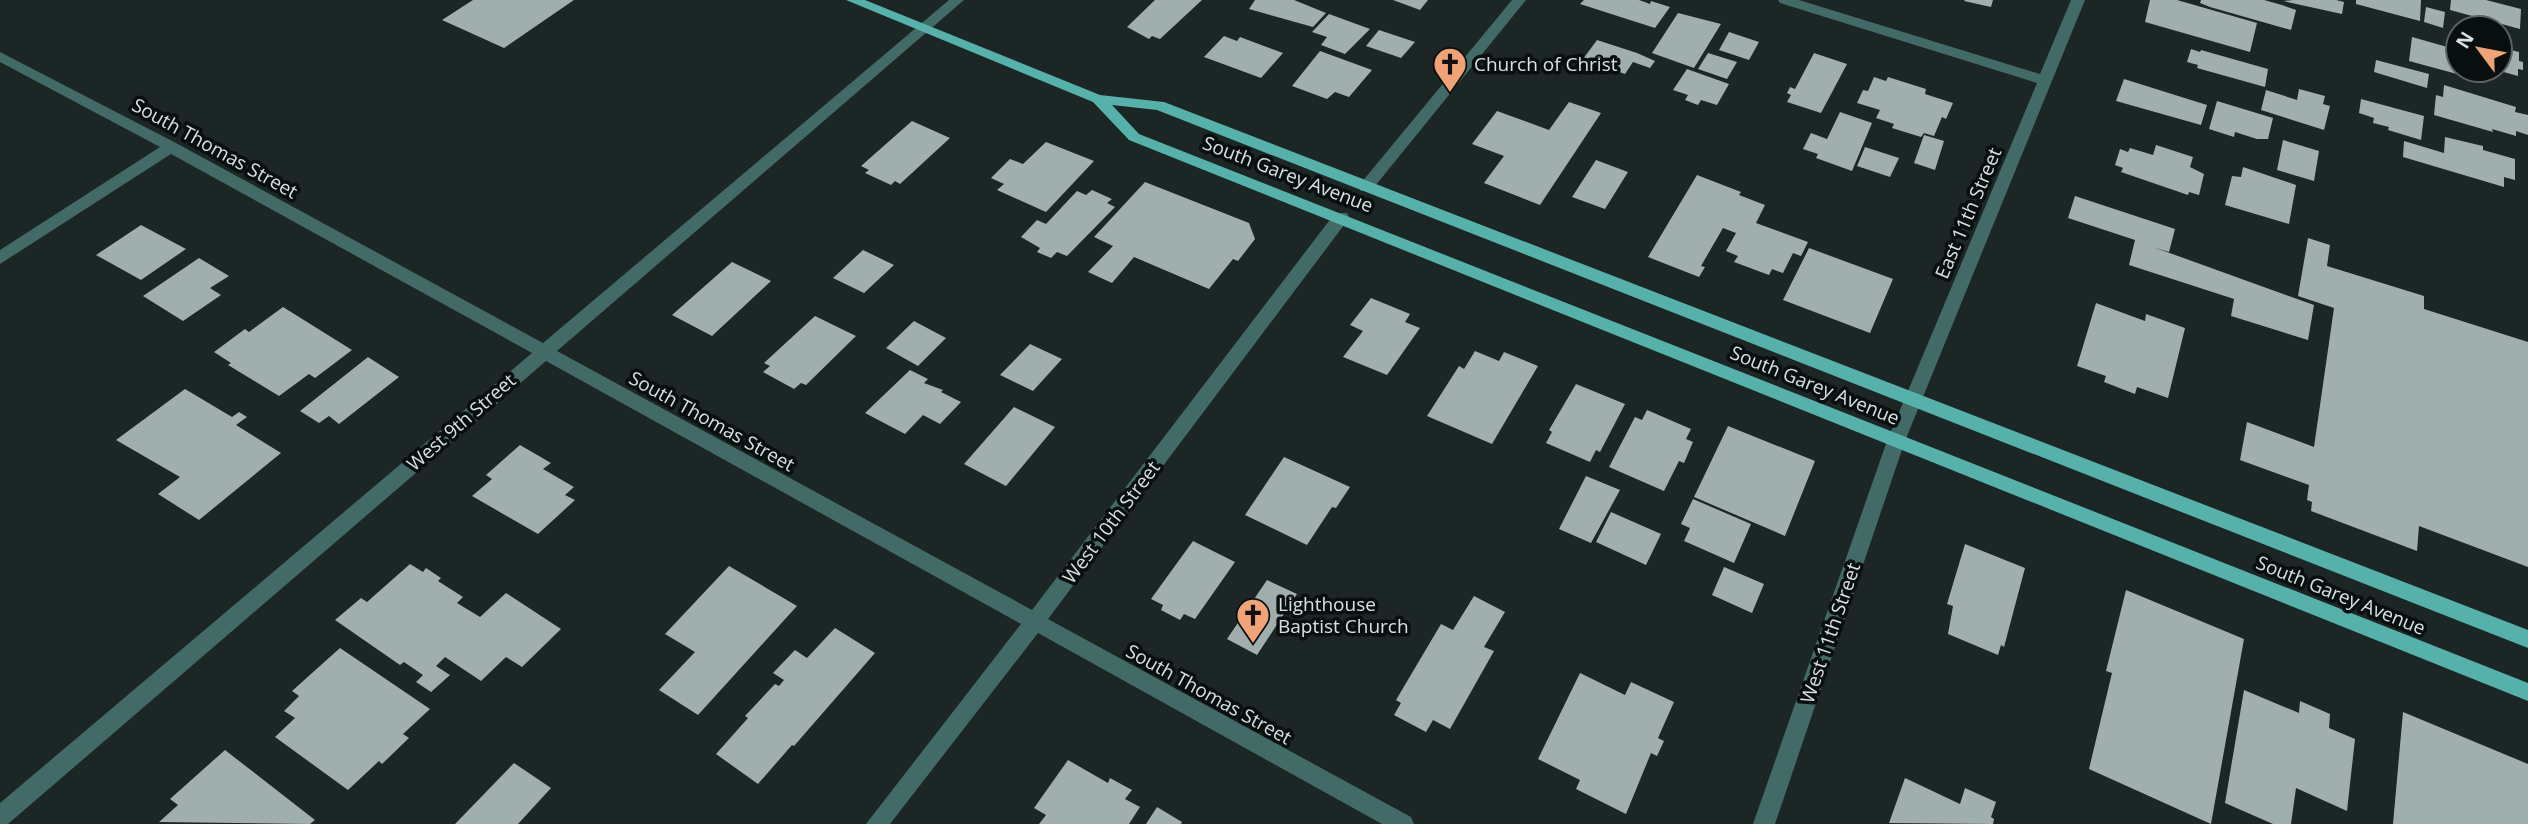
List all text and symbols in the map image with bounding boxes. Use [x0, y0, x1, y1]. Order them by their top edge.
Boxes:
north arrow [2444, 14, 2514, 84]
text: N [2449, 27, 2480, 53]
church icon: Church of Christ [1431, 45, 1469, 94]
place label: Church of Christ [1474, 51, 1618, 77]
street label: South Thomas Street [128, 92, 303, 204]
street label: South Garey Avenue [1199, 130, 1377, 218]
street label: East 11th Street [1929, 143, 2007, 283]
street label: South Garey Avenue [1727, 339, 1903, 431]
street label: South Thomas Street [625, 365, 800, 477]
street label: West 9th Street [401, 367, 521, 477]
street label: West 10th Street [1056, 455, 1166, 589]
street label: South Garey Avenue [2253, 549, 2429, 641]
street label: West 11th Street [1794, 559, 1866, 707]
place label: Lighthouse Baptist Church [1278, 591, 1409, 639]
church icon: Lighthouse Baptist Church [1234, 596, 1272, 645]
street label: South Thomas Street [1122, 638, 1297, 750]

